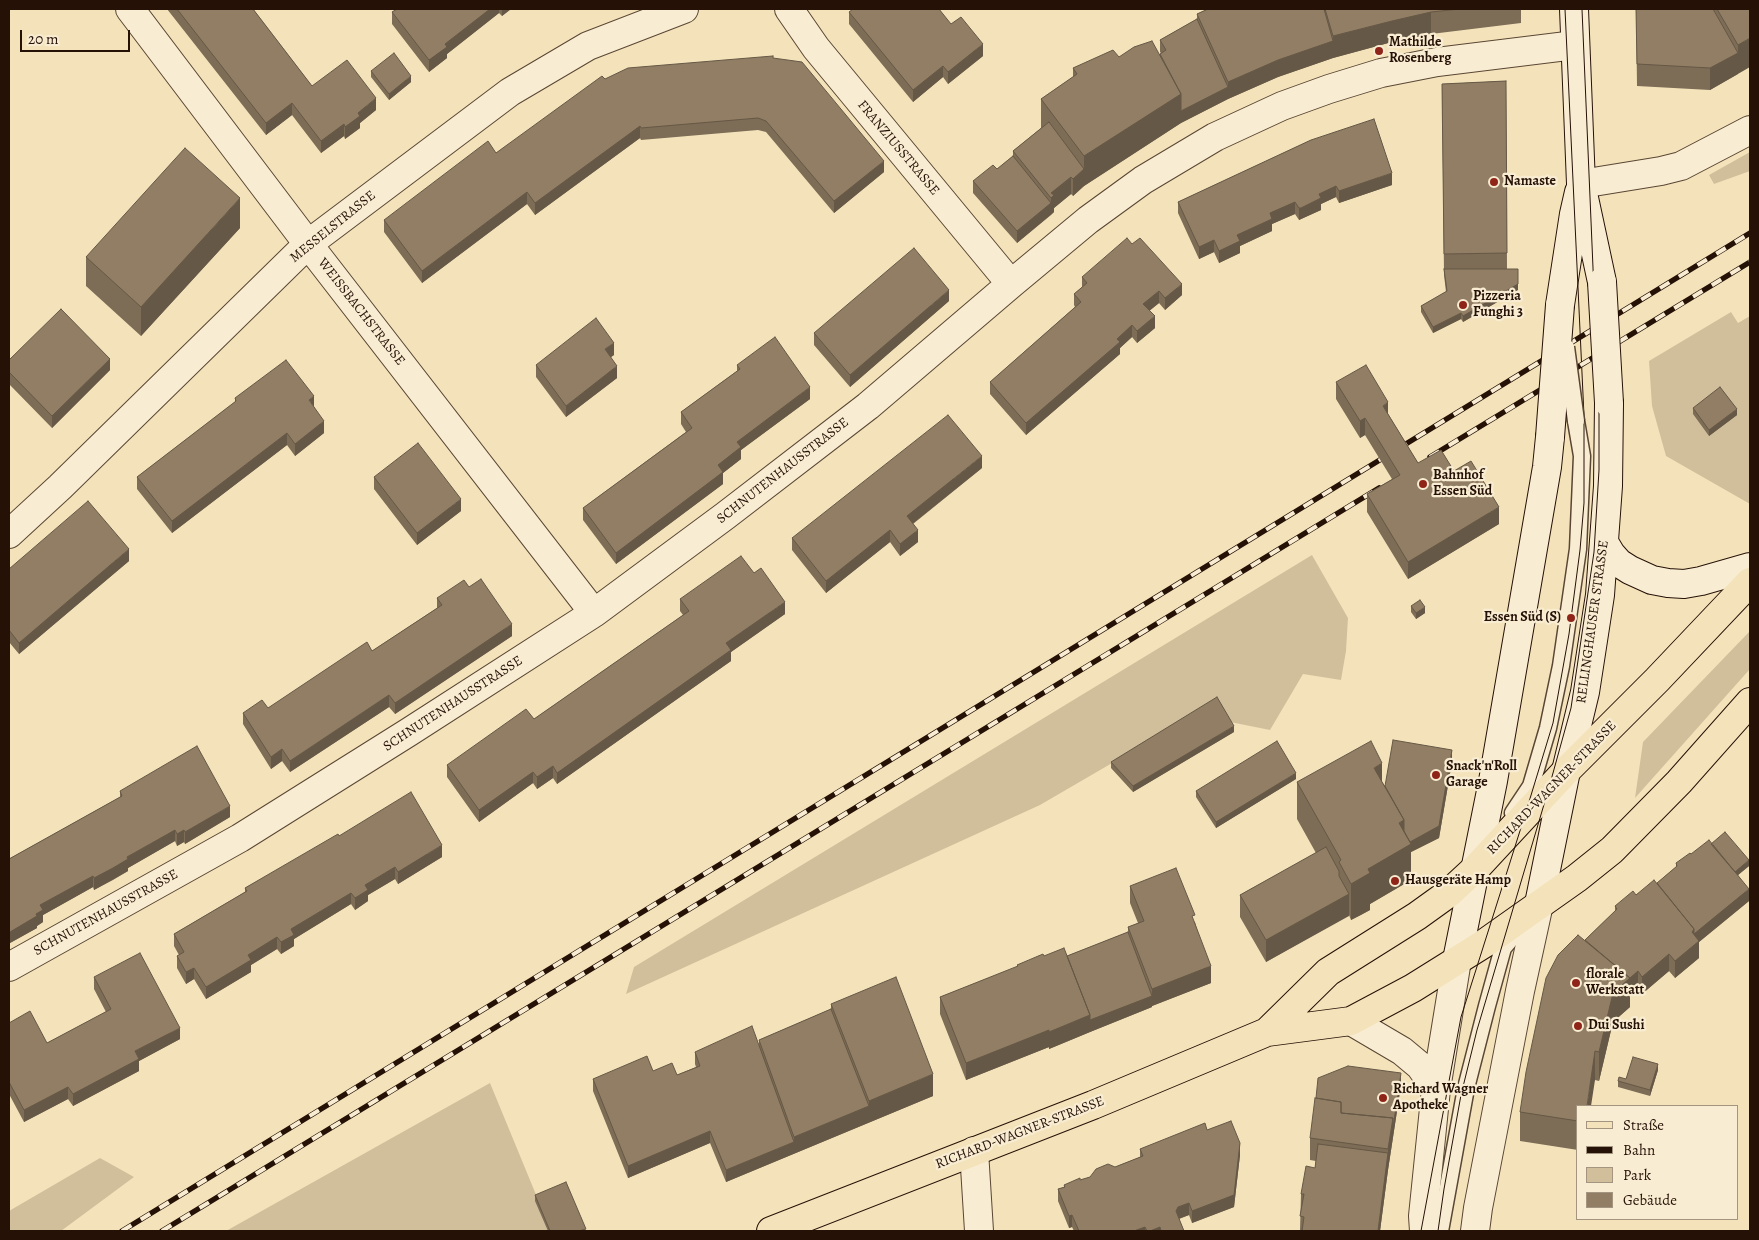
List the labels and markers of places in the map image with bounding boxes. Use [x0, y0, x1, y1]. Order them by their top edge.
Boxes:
place label: Mathilde Rosenberg [1389, 35, 1451, 68]
marker: Mathilde Rosenberg [1373, 45, 1385, 57]
place label: Namaste [1504, 174, 1556, 190]
marker: Namaste [1488, 176, 1500, 188]
place label: Pizzeria Funghi 3 [1473, 289, 1523, 322]
marker: Pizzeria Funghi 3 [1457, 299, 1469, 311]
place label: Bahnhof Essen Süd [1433, 468, 1492, 501]
marker: Bahnhof Essen Süd [1417, 478, 1429, 490]
place label: Essen Süd (S) [1484, 610, 1561, 626]
marker: Essen Süd (S) [1565, 612, 1577, 624]
place label: Snack'n'Roll Garage [1446, 759, 1517, 792]
marker: Snack'n'Roll Garage [1430, 769, 1442, 781]
place label: Hausgeräte Hamp [1405, 873, 1511, 889]
marker: Hausgeräte Hamp [1389, 875, 1401, 887]
place label: florale Werkstatt [1586, 967, 1644, 1000]
marker: florale Werkstatt [1570, 977, 1582, 989]
place label: Dui Sushi [1588, 1018, 1644, 1034]
marker: Dui Sushi [1572, 1020, 1584, 1032]
place label: Richard Wagner Apotheke [1393, 1082, 1488, 1114]
marker: Richard Wagner Apotheke [1377, 1092, 1389, 1104]

